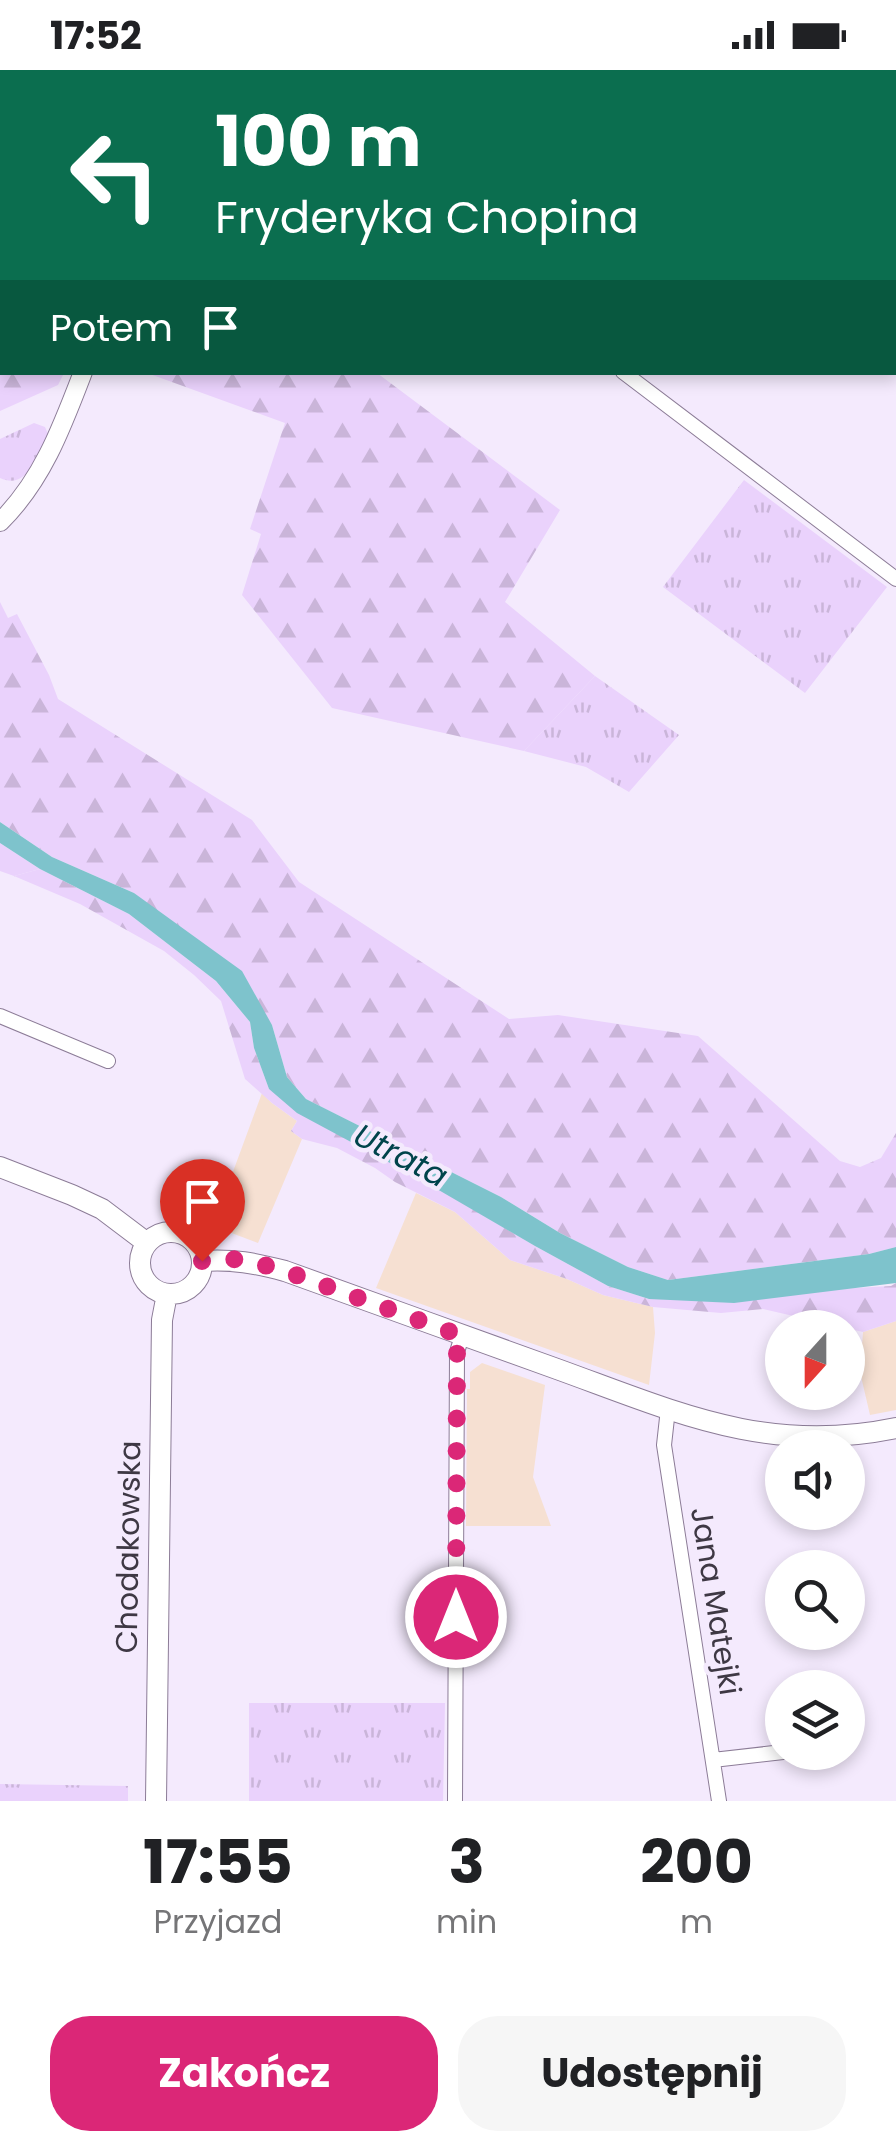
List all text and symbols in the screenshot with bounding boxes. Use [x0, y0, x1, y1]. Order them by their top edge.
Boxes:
text: 17:52 [50, 9, 142, 62]
text: 100 m [215, 92, 422, 191]
icon: left [50, 110, 180, 240]
text: Fryderyka Chopina [215, 186, 639, 249]
icon: arrive [193, 300, 248, 355]
text: Potem [50, 301, 173, 354]
water label: Utrata [346, 1112, 456, 1198]
pin [160, 1159, 245, 1262]
icon: arrive [175, 1174, 230, 1229]
north arrow [765, 1310, 865, 1410]
map controls [765, 1310, 865, 1770]
button: sound [765, 1430, 865, 1530]
street label: Chodakowska [105, 1440, 151, 1654]
street label: Jana Matejki [680, 1504, 752, 1698]
button: search [765, 1550, 865, 1650]
position arrow [404, 1565, 508, 1669]
button: layers [765, 1670, 865, 1770]
text: 17:55 [143, 1820, 293, 1904]
text: 3 [448, 1820, 485, 1904]
text: 200 [640, 1820, 753, 1904]
text: Przyjazd [154, 1899, 282, 1944]
text: min [436, 1899, 497, 1944]
text: m [680, 1899, 713, 1944]
button: Zakończ [50, 2016, 438, 2131]
button: Udostępnij [458, 2016, 846, 2131]

